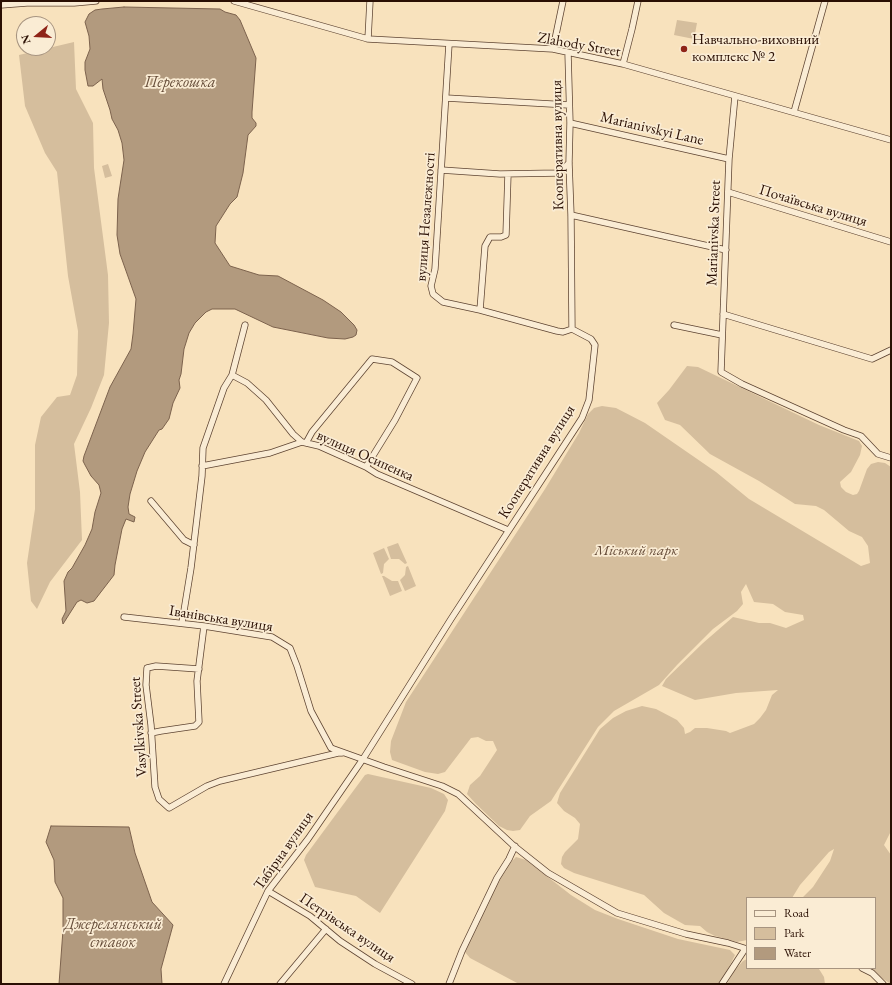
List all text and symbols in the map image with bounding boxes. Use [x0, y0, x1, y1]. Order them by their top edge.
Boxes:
north arrow [16, 16, 56, 56]
street label: Zlahody Street [536, 29, 622, 61]
place label: Навчально-виховний комплекс № 2 [692, 31, 819, 66]
text: N [18, 33, 34, 46]
marker: Навчально-виховний комплекс № 2 [679, 44, 689, 54]
water label: Перекошка [144, 73, 216, 93]
street label: Кооперативна вулиця [548, 80, 568, 210]
street label: Marianivskyi Lane [598, 108, 706, 150]
street label: вулиця Незалежності [413, 152, 439, 282]
street label: Marianivska Street [703, 180, 725, 286]
street label: Почаївська вулиця [757, 181, 869, 231]
street label: Кооперативна вулиця [495, 402, 579, 522]
street label: вулиця Осипенка [314, 427, 416, 485]
park label: Міський парк [594, 542, 678, 560]
street label: Іванівська вулиця [168, 602, 274, 636]
street label: Vasylkivska Street [127, 676, 151, 778]
street label: Табірна вулиця [250, 808, 318, 894]
street label: Петрівська вулиця [296, 889, 398, 967]
legend [746, 897, 876, 969]
text: Road [784, 905, 809, 921]
water label: Джерелянський ставок [64, 915, 162, 953]
text: Park [784, 925, 804, 941]
text: Water [784, 945, 811, 961]

